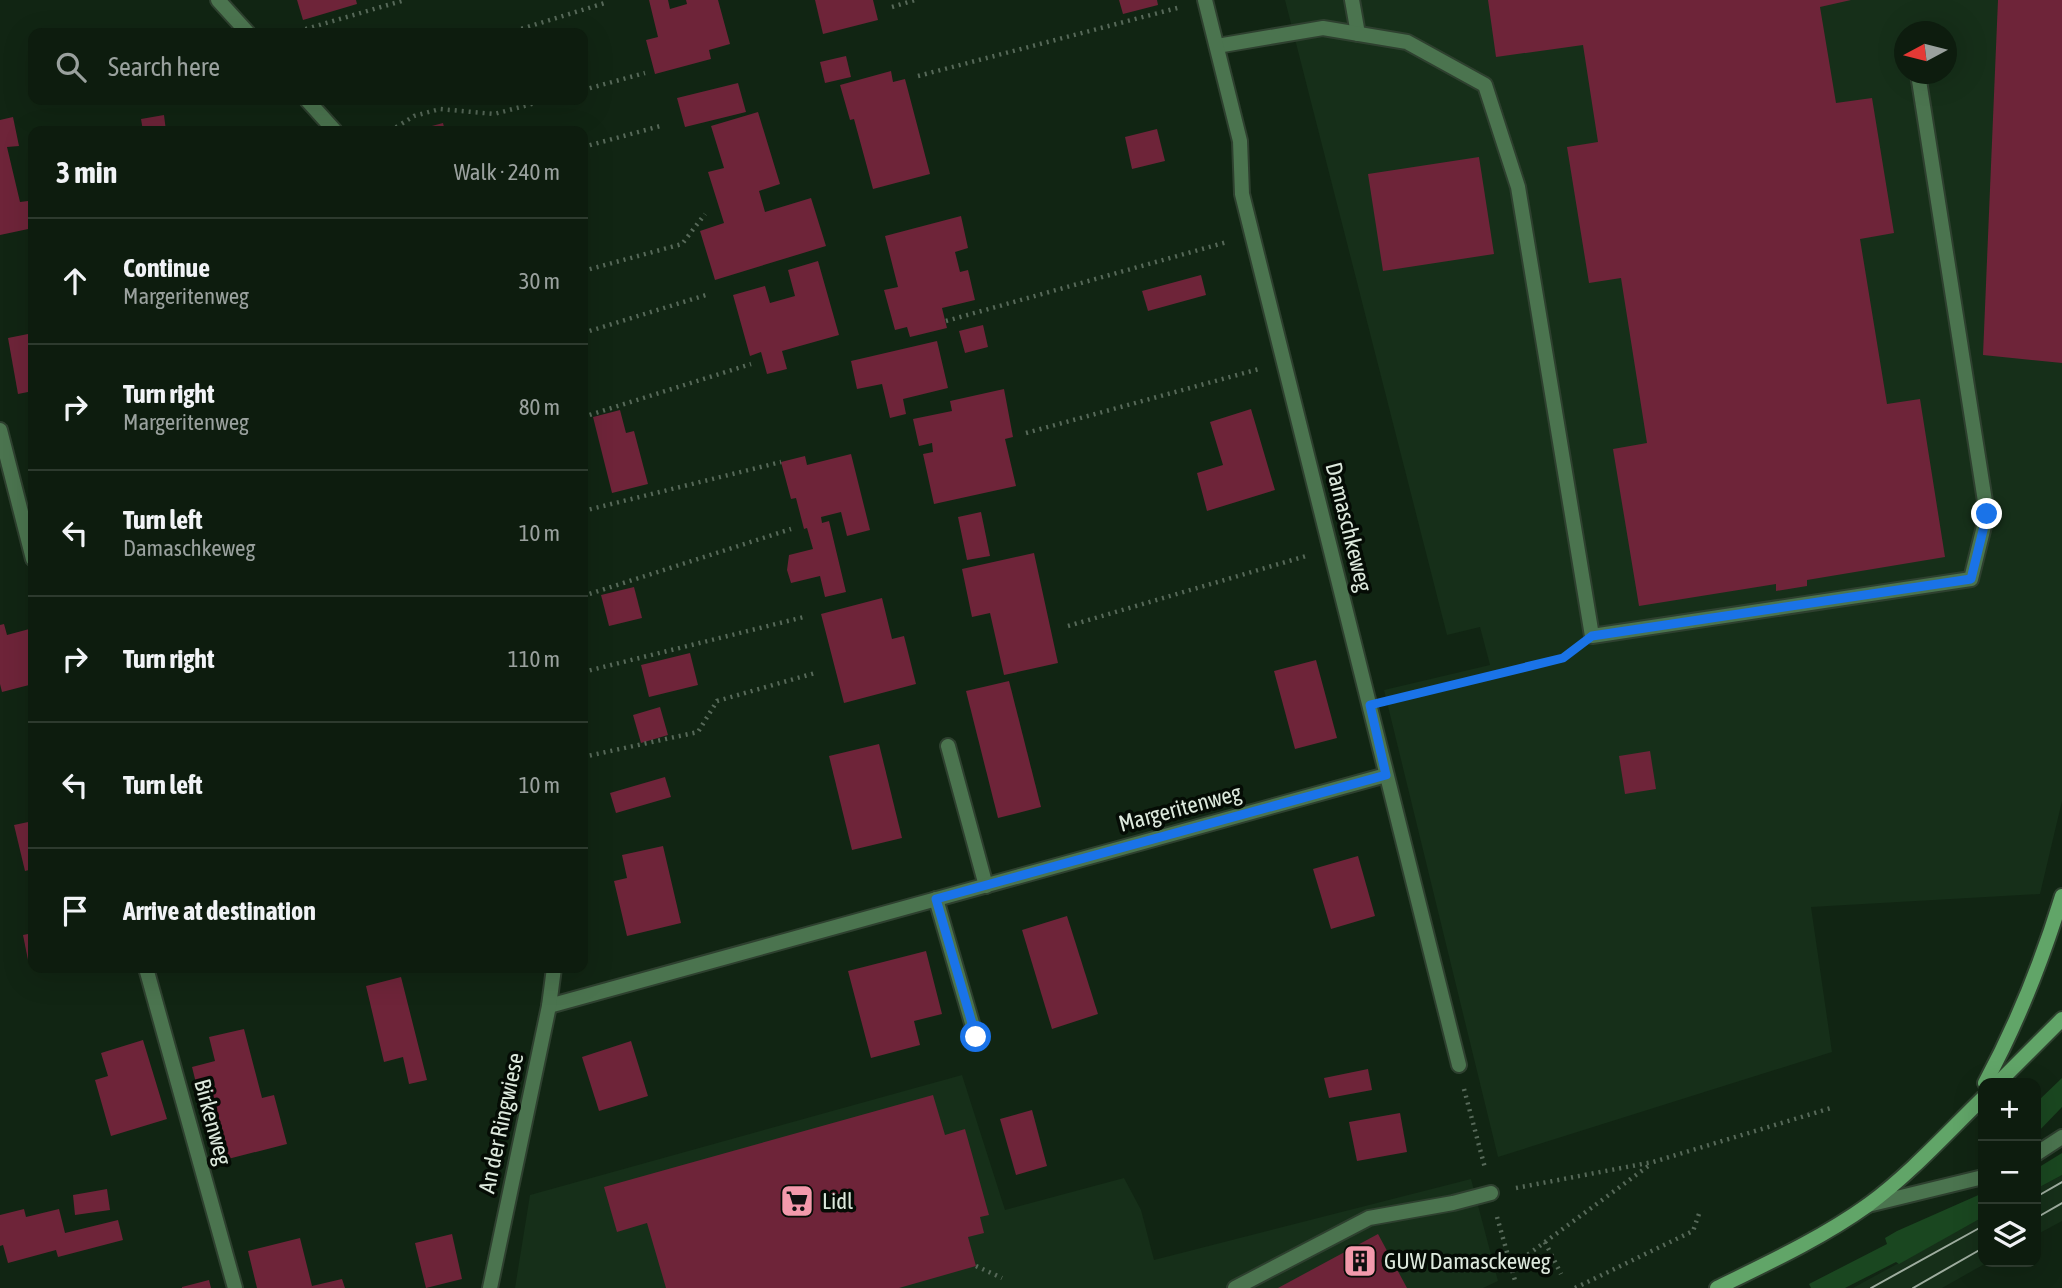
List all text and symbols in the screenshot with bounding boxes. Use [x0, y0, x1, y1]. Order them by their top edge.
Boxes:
north arrow [1894, 21, 1957, 84]
search box [28, 28, 588, 105]
icon: search [52, 48, 90, 86]
text: Search here [108, 52, 220, 82]
text: 3 min [56, 155, 117, 189]
text: Walk · 240 m [454, 159, 560, 185]
text: Continue [123, 253, 210, 283]
icon: ahead [56, 262, 94, 300]
text: 30 m [519, 268, 560, 294]
text: Margeritenweg [123, 283, 249, 309]
text: Turn right [123, 379, 214, 409]
icon: right [56, 388, 94, 426]
text: 80 m [519, 394, 560, 420]
text: Margeritenweg [123, 409, 249, 435]
street label: Damaschkeweg [1320, 460, 1378, 594]
route end [1971, 498, 2002, 529]
text: Turn left [123, 505, 203, 535]
icon: left [56, 514, 94, 552]
text: 10 m [519, 520, 560, 546]
text: Damaschkeweg [123, 535, 255, 561]
icon: right [56, 640, 94, 678]
text: Turn right [123, 644, 214, 674]
text: 110 m [508, 646, 560, 672]
icon: left [56, 766, 94, 804]
text: Turn left [123, 770, 203, 800]
text: 10 m [519, 772, 560, 798]
street label: Margeritenweg [1116, 779, 1244, 837]
icon: arrive [56, 892, 94, 930]
text: Arrive at destination [123, 896, 316, 926]
route start [960, 1021, 991, 1052]
street label: An der Ringwiese [473, 1050, 529, 1196]
street label: Birkenweg [189, 1076, 237, 1168]
map controls [1978, 1078, 2041, 1267]
button: + [1978, 1078, 2041, 1141]
button: − [1978, 1141, 2041, 1204]
supermarket icon: Lidl [778, 1182, 816, 1220]
place label: Lidl [822, 1188, 853, 1214]
button: layers [1978, 1204, 2041, 1267]
building icon: GUW Damasckeweg [1341, 1242, 1379, 1280]
place label: GUW Damasckeweg [1384, 1248, 1551, 1274]

